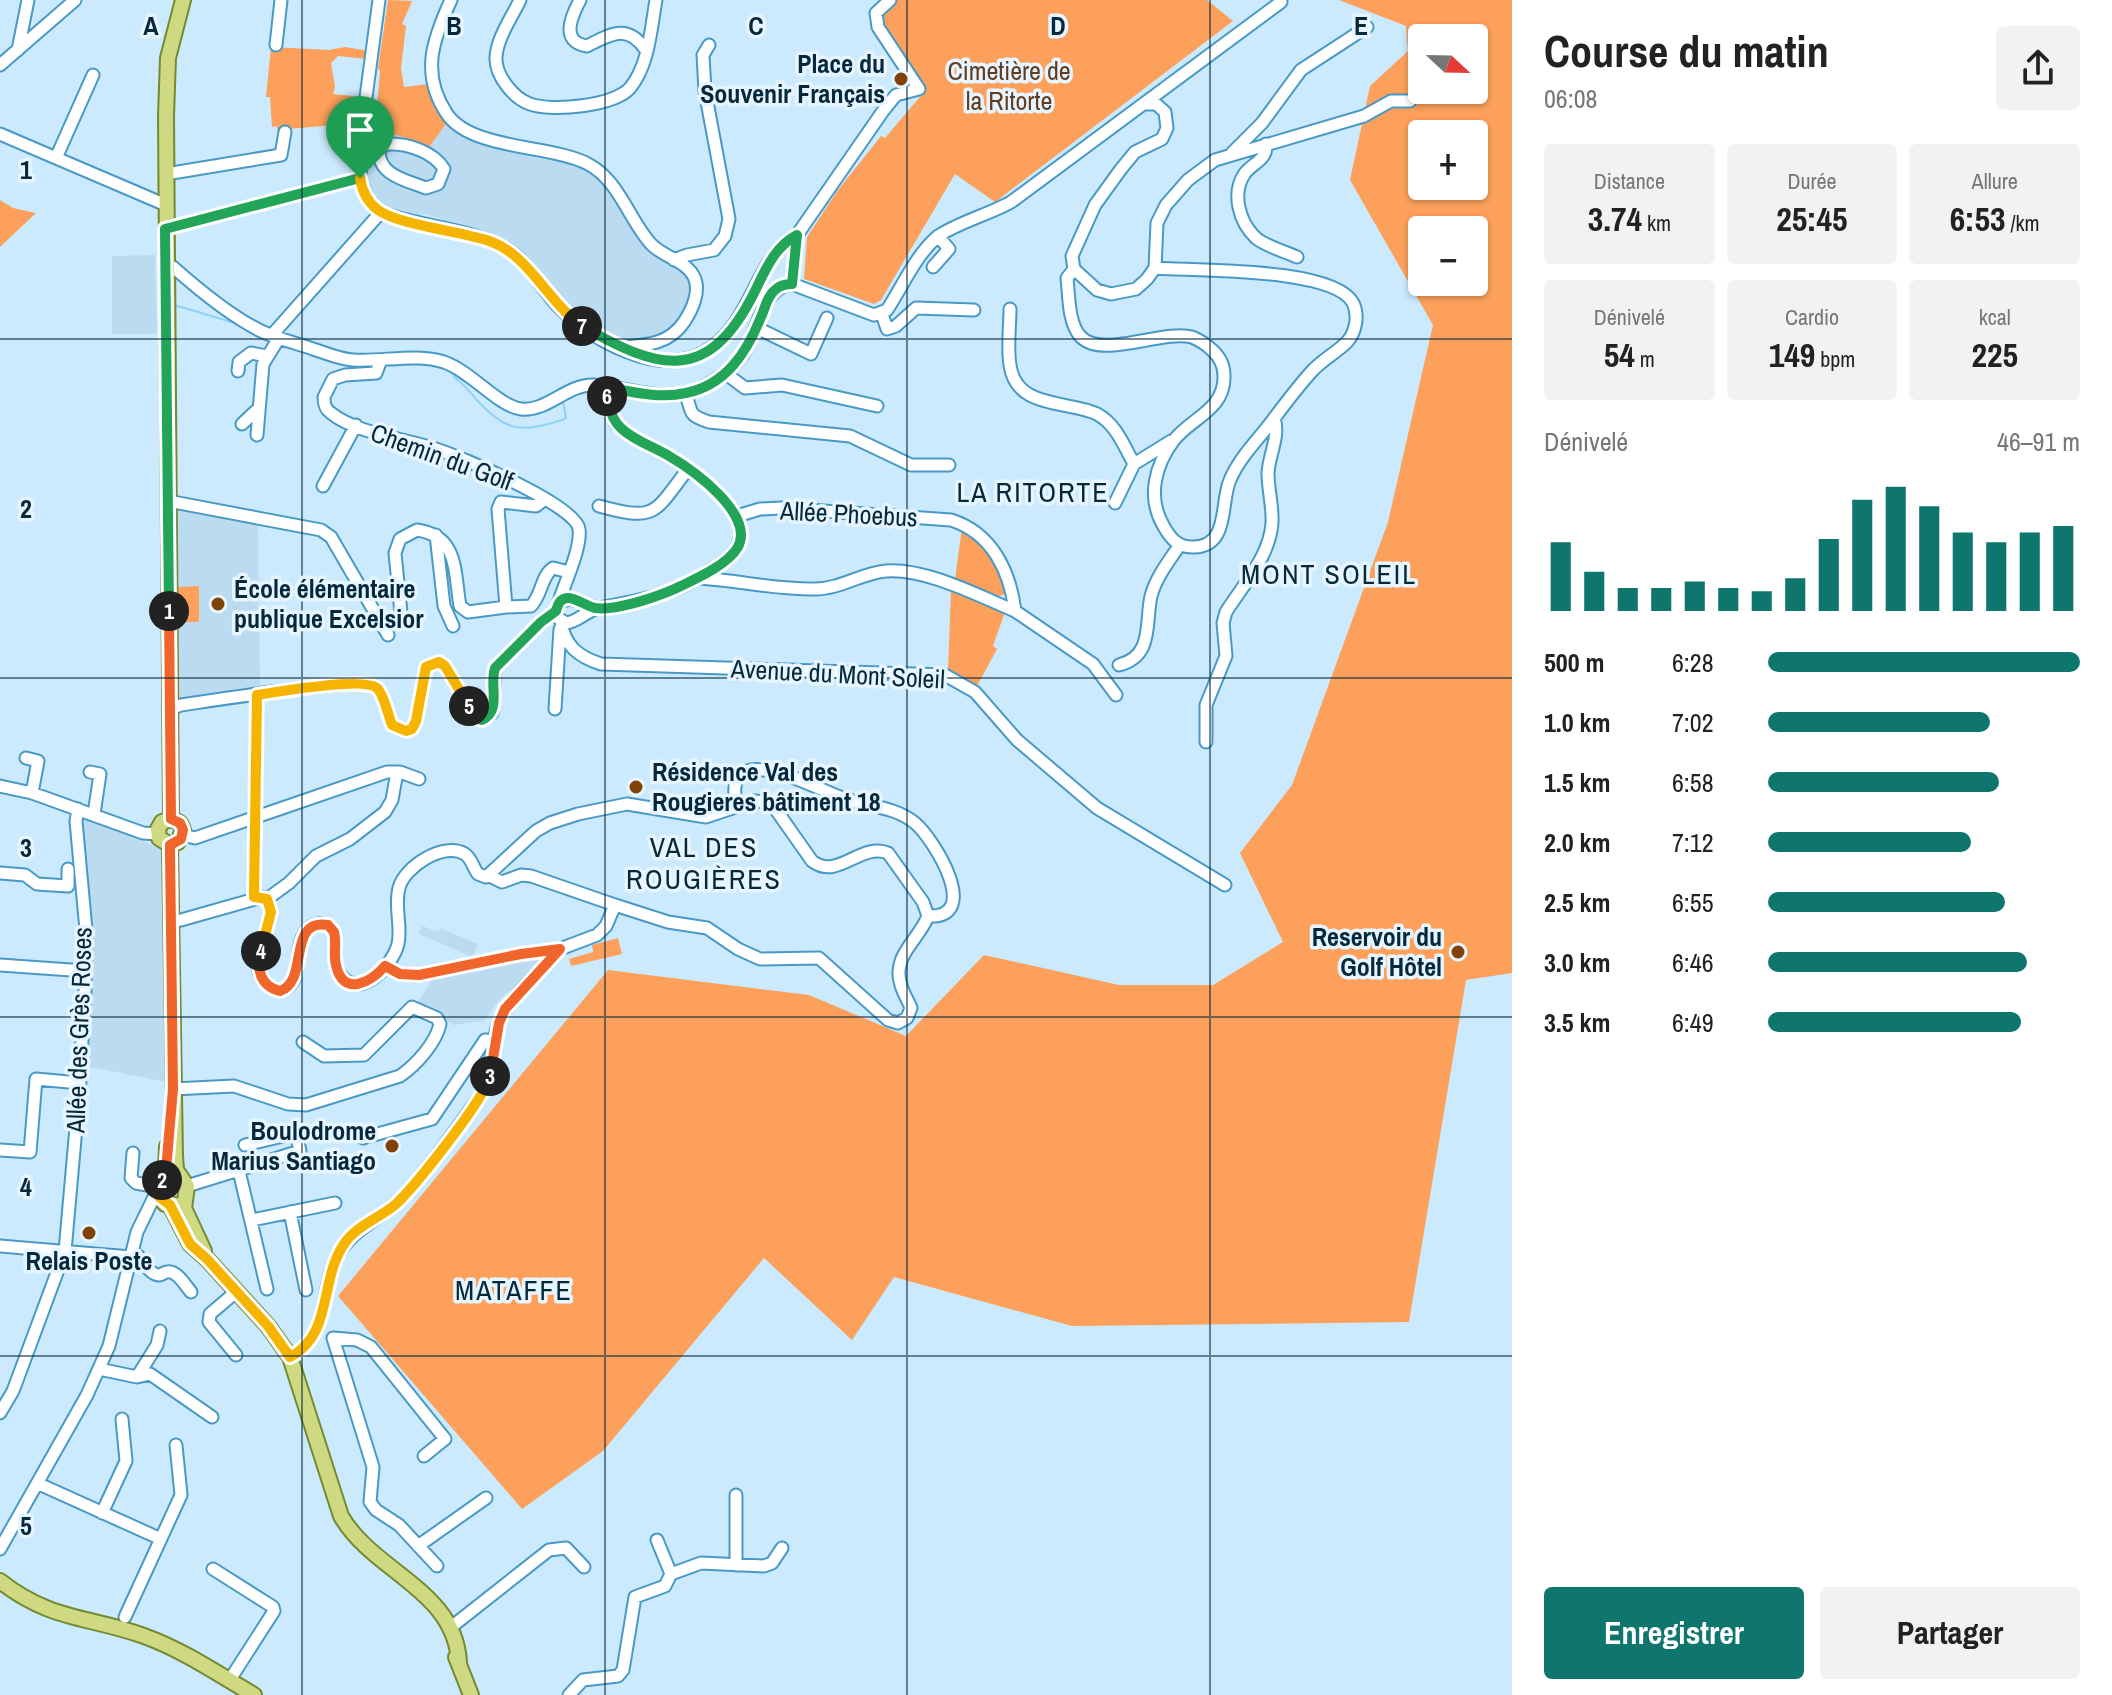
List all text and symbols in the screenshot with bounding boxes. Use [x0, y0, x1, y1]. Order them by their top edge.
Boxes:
text: A [143, 8, 159, 43]
text: B [446, 8, 462, 43]
text: C [748, 8, 764, 43]
text: D [1050, 8, 1066, 43]
text: E [1354, 8, 1368, 43]
text: Course du matin [1544, 21, 1829, 81]
north arrow [1408, 24, 1488, 104]
map controls [1408, 24, 1488, 296]
button: share [1996, 26, 2080, 110]
place label: Place du Souvenir Français [700, 46, 885, 111]
park label: Cimetière de la Ritorte [947, 53, 1071, 118]
marker: Place du Souvenir Français [892, 70, 910, 88]
text: 06:08 [1544, 81, 1597, 116]
pin [326, 96, 394, 178]
icon: arrive [338, 108, 382, 152]
button: + [1408, 120, 1488, 200]
text: 1 [20, 152, 32, 187]
text: Distance [1594, 166, 1665, 196]
text: Durée [1787, 166, 1837, 196]
text: Allure [1972, 166, 2018, 196]
text: 3.74 [1588, 196, 1642, 242]
text: 25:45 [1776, 196, 1848, 242]
text: 6:53 [1950, 196, 2006, 242]
text: km [1642, 208, 1671, 238]
text: /km [2006, 208, 2040, 238]
button: − [1408, 216, 1488, 296]
text: Dénivelé [1594, 302, 1665, 332]
text: Cardio [1785, 302, 1839, 332]
text: kcal [1979, 302, 2011, 332]
pin: 7 [562, 306, 602, 346]
text: 7 [577, 311, 587, 341]
text: 54 [1604, 332, 1635, 378]
text: 149 [1769, 332, 1815, 378]
text: 225 [1971, 332, 2018, 378]
text: m [1635, 344, 1655, 374]
text: bpm [1815, 344, 1855, 374]
pin: 6 [587, 376, 627, 416]
text: 6 [602, 381, 612, 411]
street label: Chemin du Golf [366, 415, 518, 499]
text: Dénivelé [1544, 424, 1628, 459]
text: 46–91 m [1997, 424, 2080, 459]
district label: LA RITORTE [956, 473, 1110, 511]
text: 2 [20, 491, 32, 526]
street label: Allée Phoebus [778, 492, 919, 535]
district label: MONT SOLEIL [1241, 555, 1417, 593]
place label: École élémentaire publique Excelsior [234, 571, 424, 636]
pin: 1 [149, 591, 189, 631]
marker: École élémentaire publique Excelsior [209, 595, 227, 613]
text: 1 [164, 596, 174, 626]
text: 500 m [1544, 645, 1604, 680]
text: 6:28 [1672, 645, 1714, 680]
street label: Avenue du Mont Soleil [729, 650, 946, 697]
pin: 5 [449, 686, 489, 726]
text: 5 [464, 691, 474, 721]
text: 1.0 km [1544, 705, 1610, 740]
text: 7:02 [1672, 705, 1714, 740]
place label: Résidence Val des Rougieres bâtiment 18 [652, 754, 881, 819]
text: 1.5 km [1544, 765, 1610, 800]
text: 6:58 [1672, 765, 1714, 800]
marker: Résidence Val des Rougieres bâtiment 18 [627, 778, 645, 796]
text: 2.0 km [1544, 825, 1610, 860]
text: 7:12 [1672, 825, 1714, 860]
district label: VAL DES ROUGIÈRES [626, 828, 782, 898]
text: 3 [20, 830, 32, 865]
text: 2.5 km [1544, 885, 1610, 920]
text: 6:55 [1672, 885, 1714, 920]
place label: Reservoir du Golf Hôtel [1312, 919, 1442, 984]
street label: Allée des Grès Roses [57, 926, 100, 1135]
pin: 4 [241, 931, 281, 971]
text: 4 [256, 936, 266, 966]
marker: Reservoir du Golf Hôtel [1449, 943, 1467, 961]
text: 3.0 km [1544, 945, 1610, 980]
text: 6:46 [1672, 945, 1714, 980]
text: 3.5 km [1544, 1005, 1610, 1040]
text: 6:49 [1672, 1005, 1714, 1040]
pin: 3 [470, 1056, 510, 1096]
text: 3 [485, 1061, 495, 1091]
place label: Boulodrome Marius Santiago [211, 1113, 376, 1178]
marker: Boulodrome Marius Santiago [383, 1137, 401, 1155]
pin: 2 [142, 1160, 182, 1200]
text: 2 [157, 1165, 167, 1195]
text: 4 [20, 1169, 32, 1204]
marker: Relais Poste [80, 1224, 98, 1242]
place label: Relais Poste [26, 1243, 152, 1278]
district label: MATAFFE [455, 1271, 573, 1309]
text: 5 [20, 1508, 32, 1543]
button: Enregistrer [1544, 1587, 1804, 1679]
button: Partager [1820, 1587, 2080, 1679]

